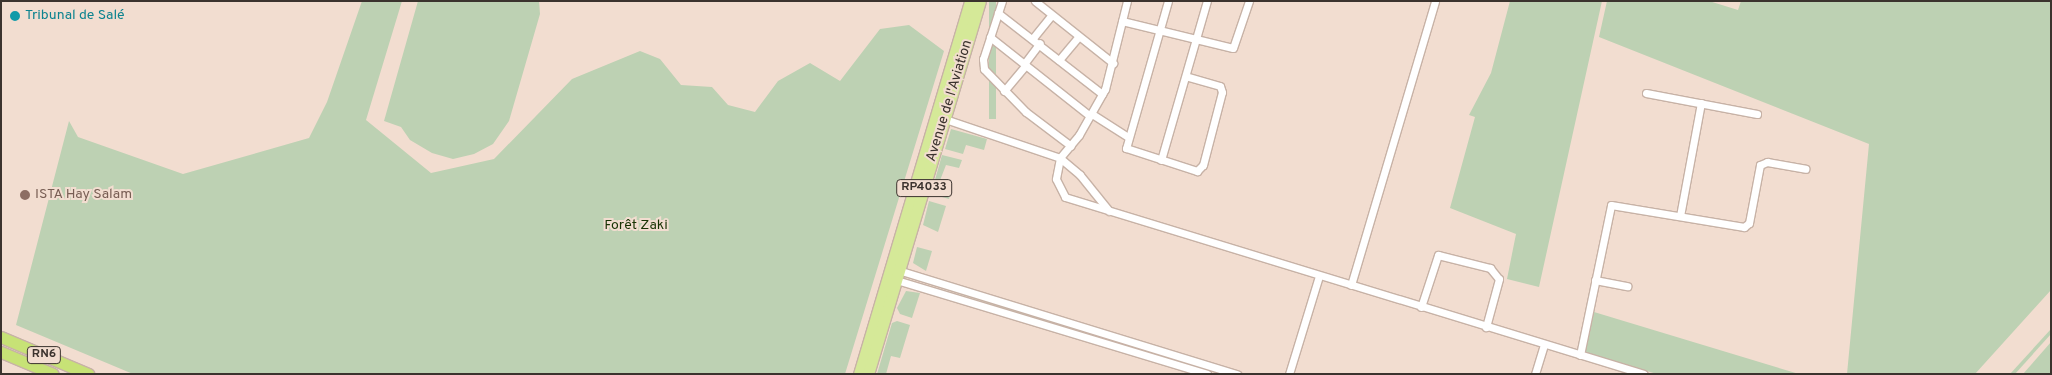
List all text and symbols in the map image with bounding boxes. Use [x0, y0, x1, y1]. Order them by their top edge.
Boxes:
place label: Tribunal de Salé [25, 8, 125, 24]
marker: Tribunal de Salé [9, 10, 21, 22]
street label: Avenue de l'Aviation [924, 38, 976, 164]
road number: RP4033 [895, 178, 953, 198]
place label: ISTA Hay Salam [35, 187, 133, 203]
marker: ISTA Hay Salam [19, 189, 31, 201]
park label: Forêt Zaki [604, 218, 668, 234]
road number: RN6 [27, 346, 62, 364]

